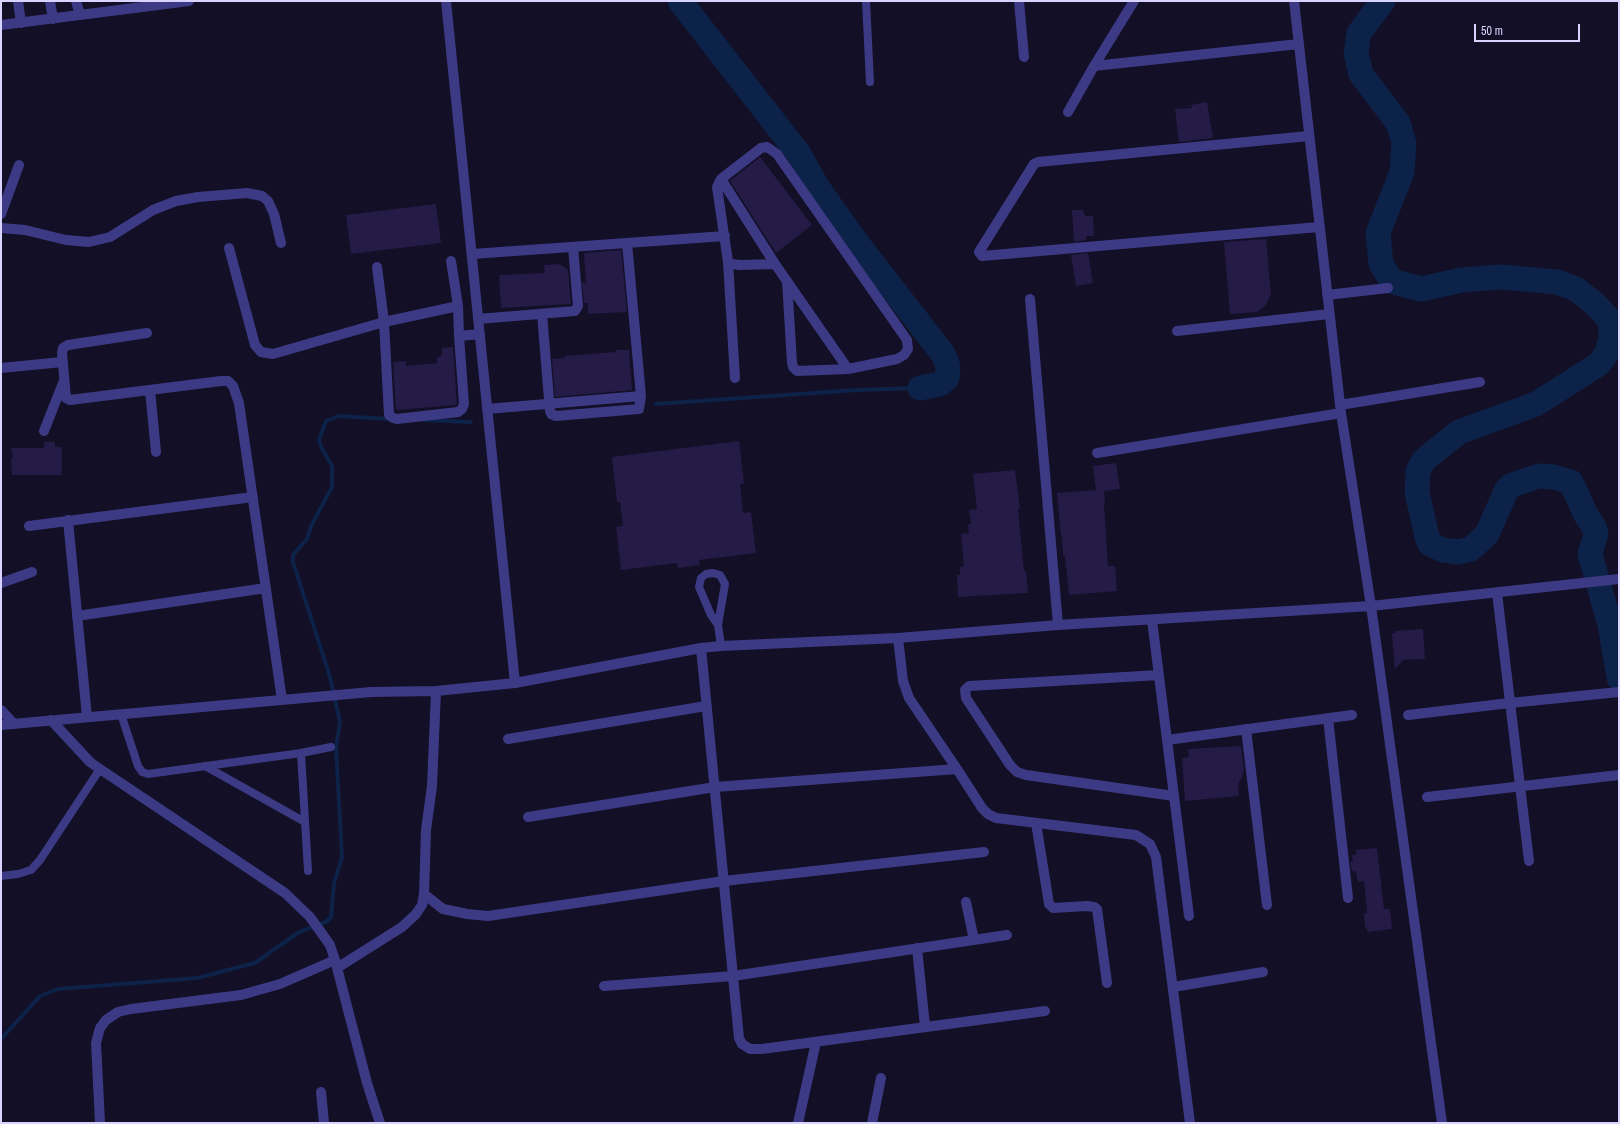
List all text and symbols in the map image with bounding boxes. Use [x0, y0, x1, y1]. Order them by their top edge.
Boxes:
scale bar [1476, 16, 1582, 42]
text: 50 m [1481, 23, 1503, 39]

